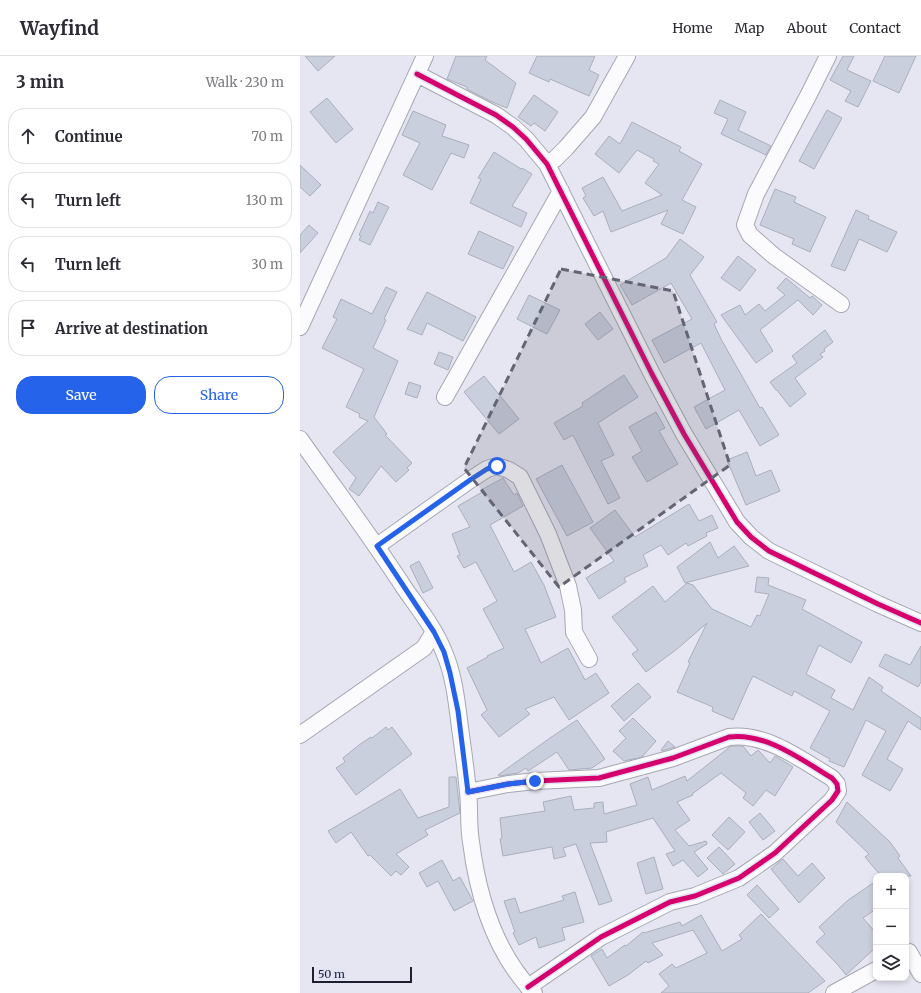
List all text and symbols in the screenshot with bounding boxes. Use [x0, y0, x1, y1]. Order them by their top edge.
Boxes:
text: Wayfind [20, 16, 99, 40]
text: Home [672, 19, 713, 37]
text: Map [735, 19, 764, 37]
text: About [786, 19, 827, 37]
text: Contact [849, 19, 901, 37]
text: 3 min [16, 71, 64, 93]
text: Walk · 230 m [206, 74, 284, 91]
icon: ahead [17, 125, 39, 147]
text: Continue [55, 127, 123, 146]
text: 70 m [252, 128, 283, 145]
icon: left [17, 189, 39, 211]
text: Turn left [55, 191, 121, 210]
text: 130 m [246, 192, 283, 209]
icon: left [17, 253, 39, 275]
text: Turn left [55, 255, 121, 274]
text: 30 m [251, 256, 283, 273]
icon: arrive [17, 317, 39, 339]
text: Arrive at destination [55, 319, 208, 338]
button: Save [16, 376, 146, 414]
button: Share [154, 376, 284, 414]
route start [488, 457, 506, 475]
route end [526, 772, 544, 790]
map controls [873, 873, 909, 981]
button: + [873, 873, 909, 909]
button: − [873, 909, 909, 945]
button: layers [873, 945, 909, 981]
scale bar [312, 965, 412, 984]
text: 50 m [318, 967, 345, 981]

